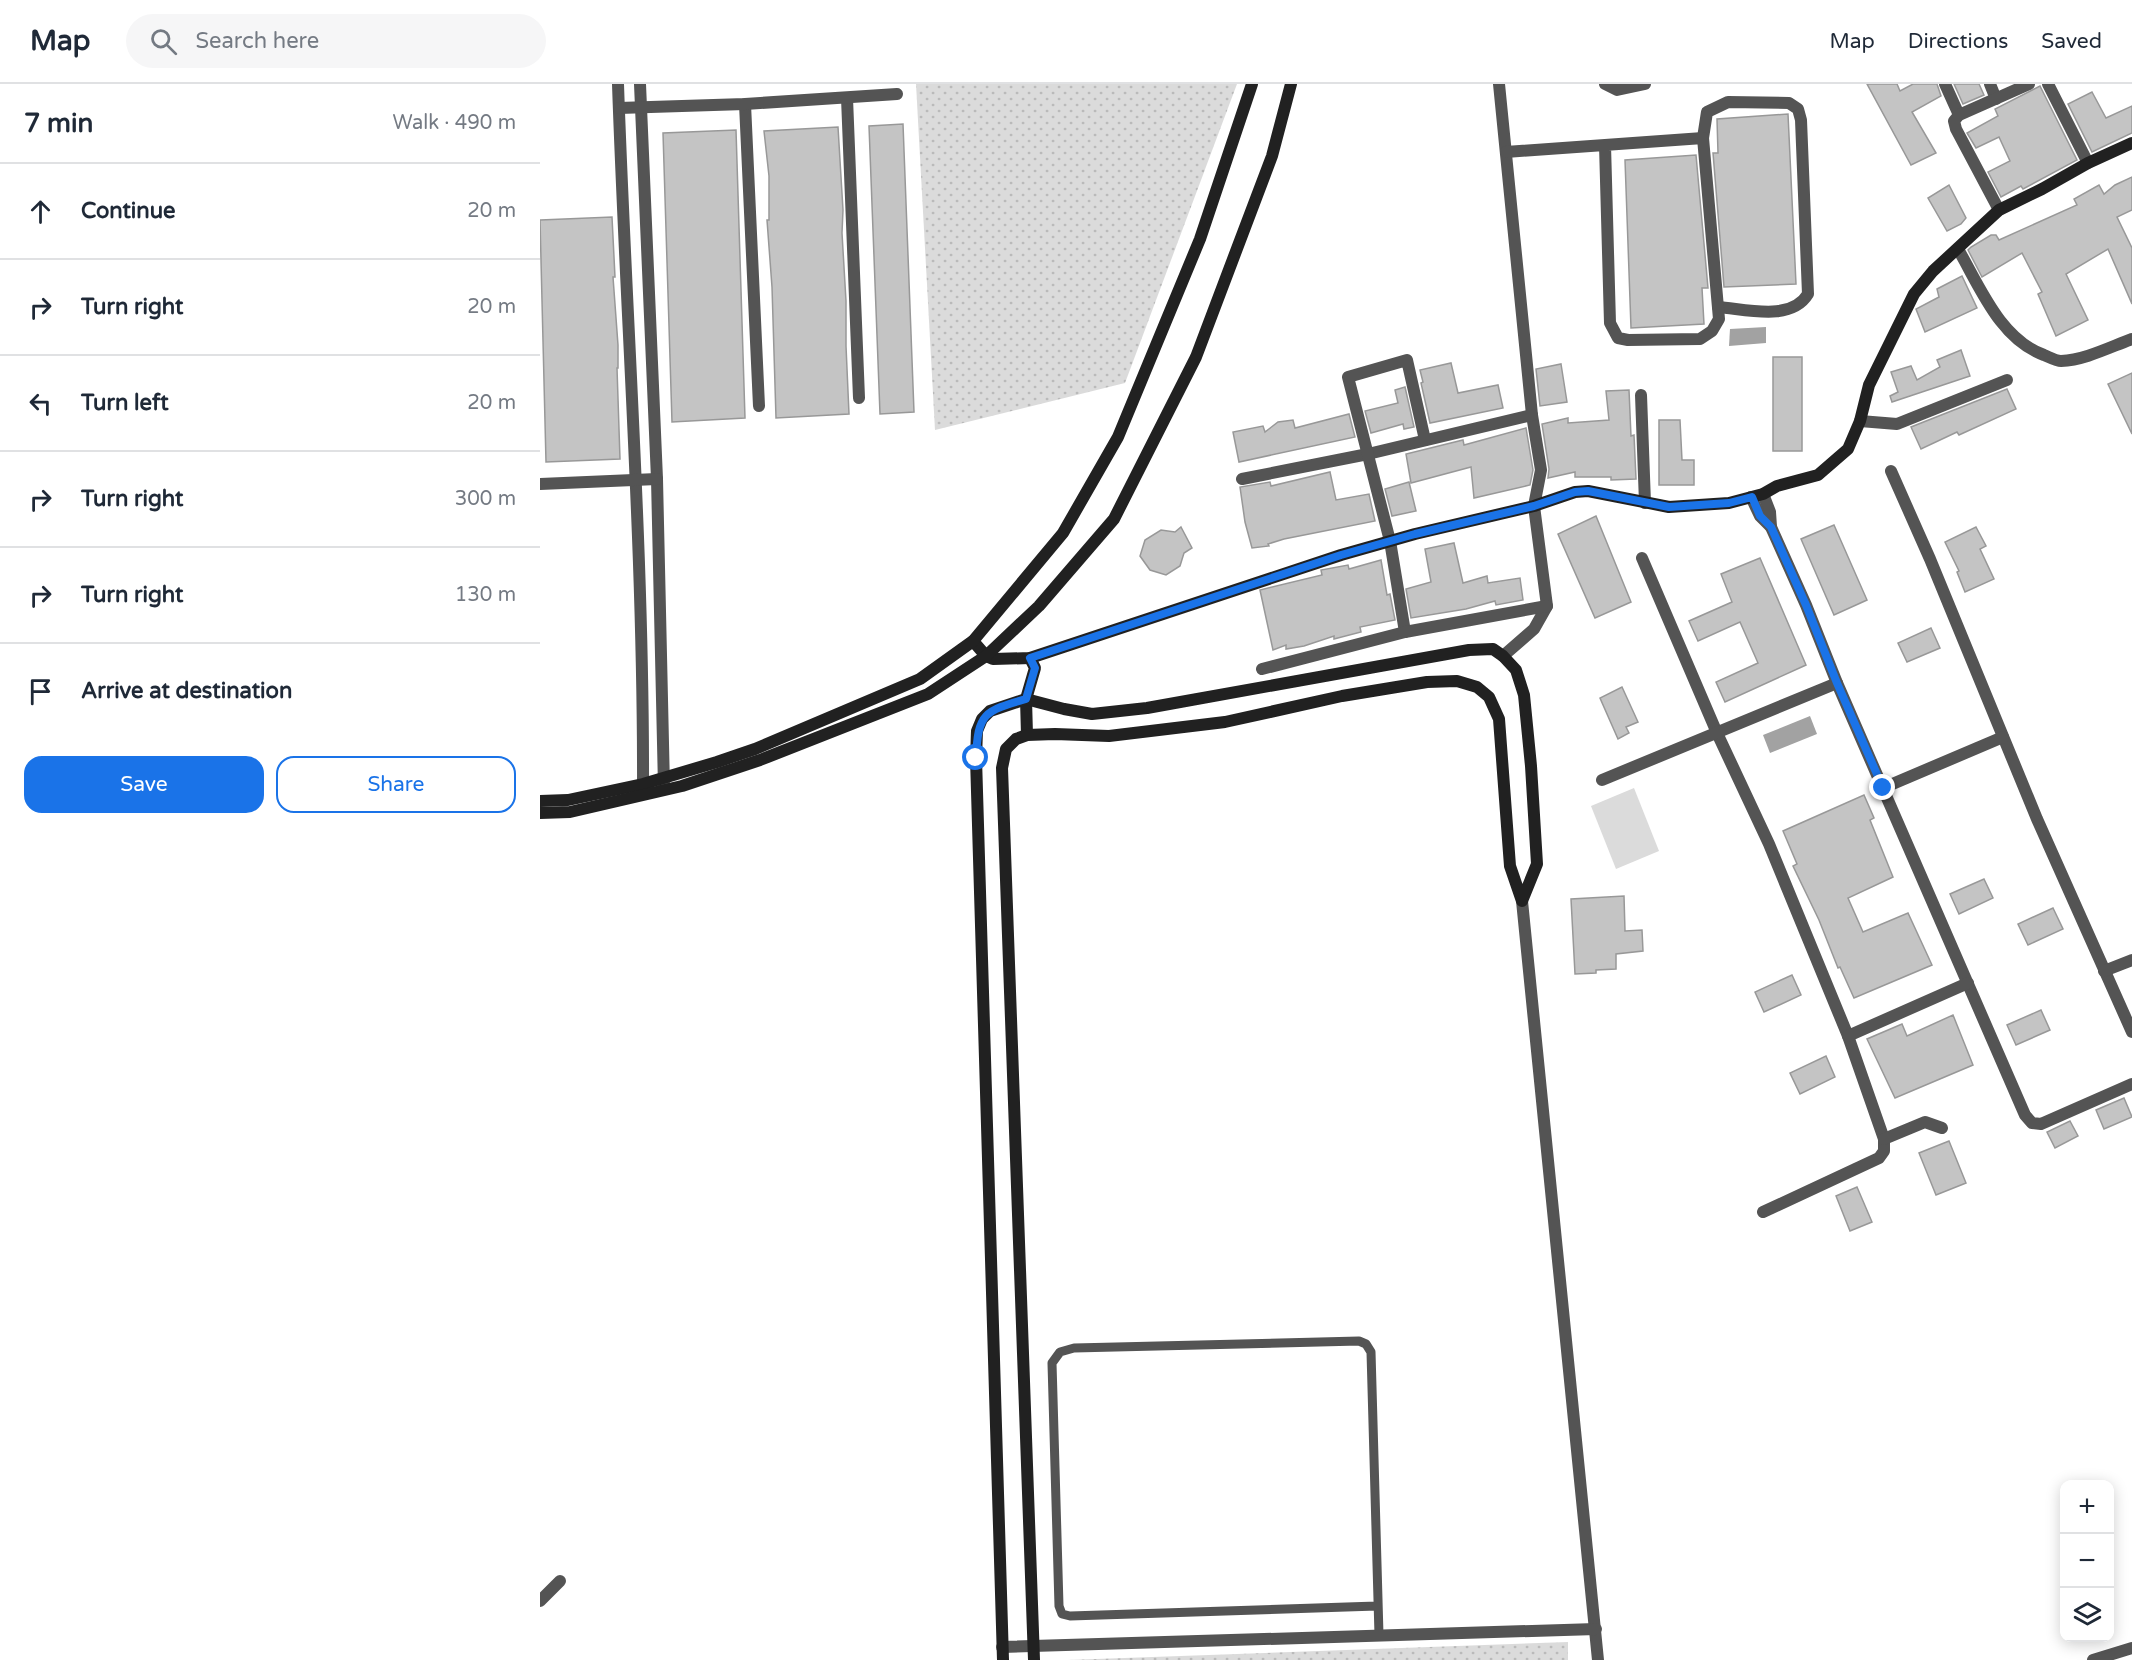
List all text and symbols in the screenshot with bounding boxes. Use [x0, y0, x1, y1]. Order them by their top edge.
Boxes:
search box [126, 14, 546, 68]
text: Map [30, 24, 90, 58]
icon: search [147, 25, 180, 58]
text: Search here [195, 28, 319, 54]
text: Map [1829, 29, 1875, 54]
text: Directions [1908, 29, 2008, 54]
text: Saved [2041, 29, 2102, 54]
text: 7 min [24, 108, 93, 139]
text: Walk · 490 m [393, 111, 516, 135]
icon: ahead [24, 195, 57, 228]
text: Continue [81, 198, 176, 224]
text: 20 m [467, 199, 516, 223]
icon: right [24, 291, 57, 324]
text: Turn right [81, 294, 183, 320]
text: 20 m [467, 295, 516, 319]
icon: left [24, 387, 57, 420]
text: Turn left [81, 390, 169, 416]
text: 20 m [467, 391, 516, 415]
icon: right [24, 483, 57, 516]
text: Turn right [81, 486, 183, 512]
text: 300 m [455, 487, 516, 511]
icon: right [24, 579, 57, 612]
text: Turn right [81, 582, 183, 608]
text: 130 m [455, 583, 516, 607]
icon: arrive [24, 675, 57, 708]
text: Arrive at destination [81, 678, 292, 704]
route start [962, 744, 988, 770]
button: Save [24, 756, 264, 813]
button: Share [276, 756, 516, 813]
route end [1869, 774, 1895, 800]
map controls [2060, 1480, 2114, 1642]
button: + [2060, 1480, 2114, 1534]
button: − [2060, 1534, 2114, 1588]
button: layers [2060, 1588, 2114, 1642]

